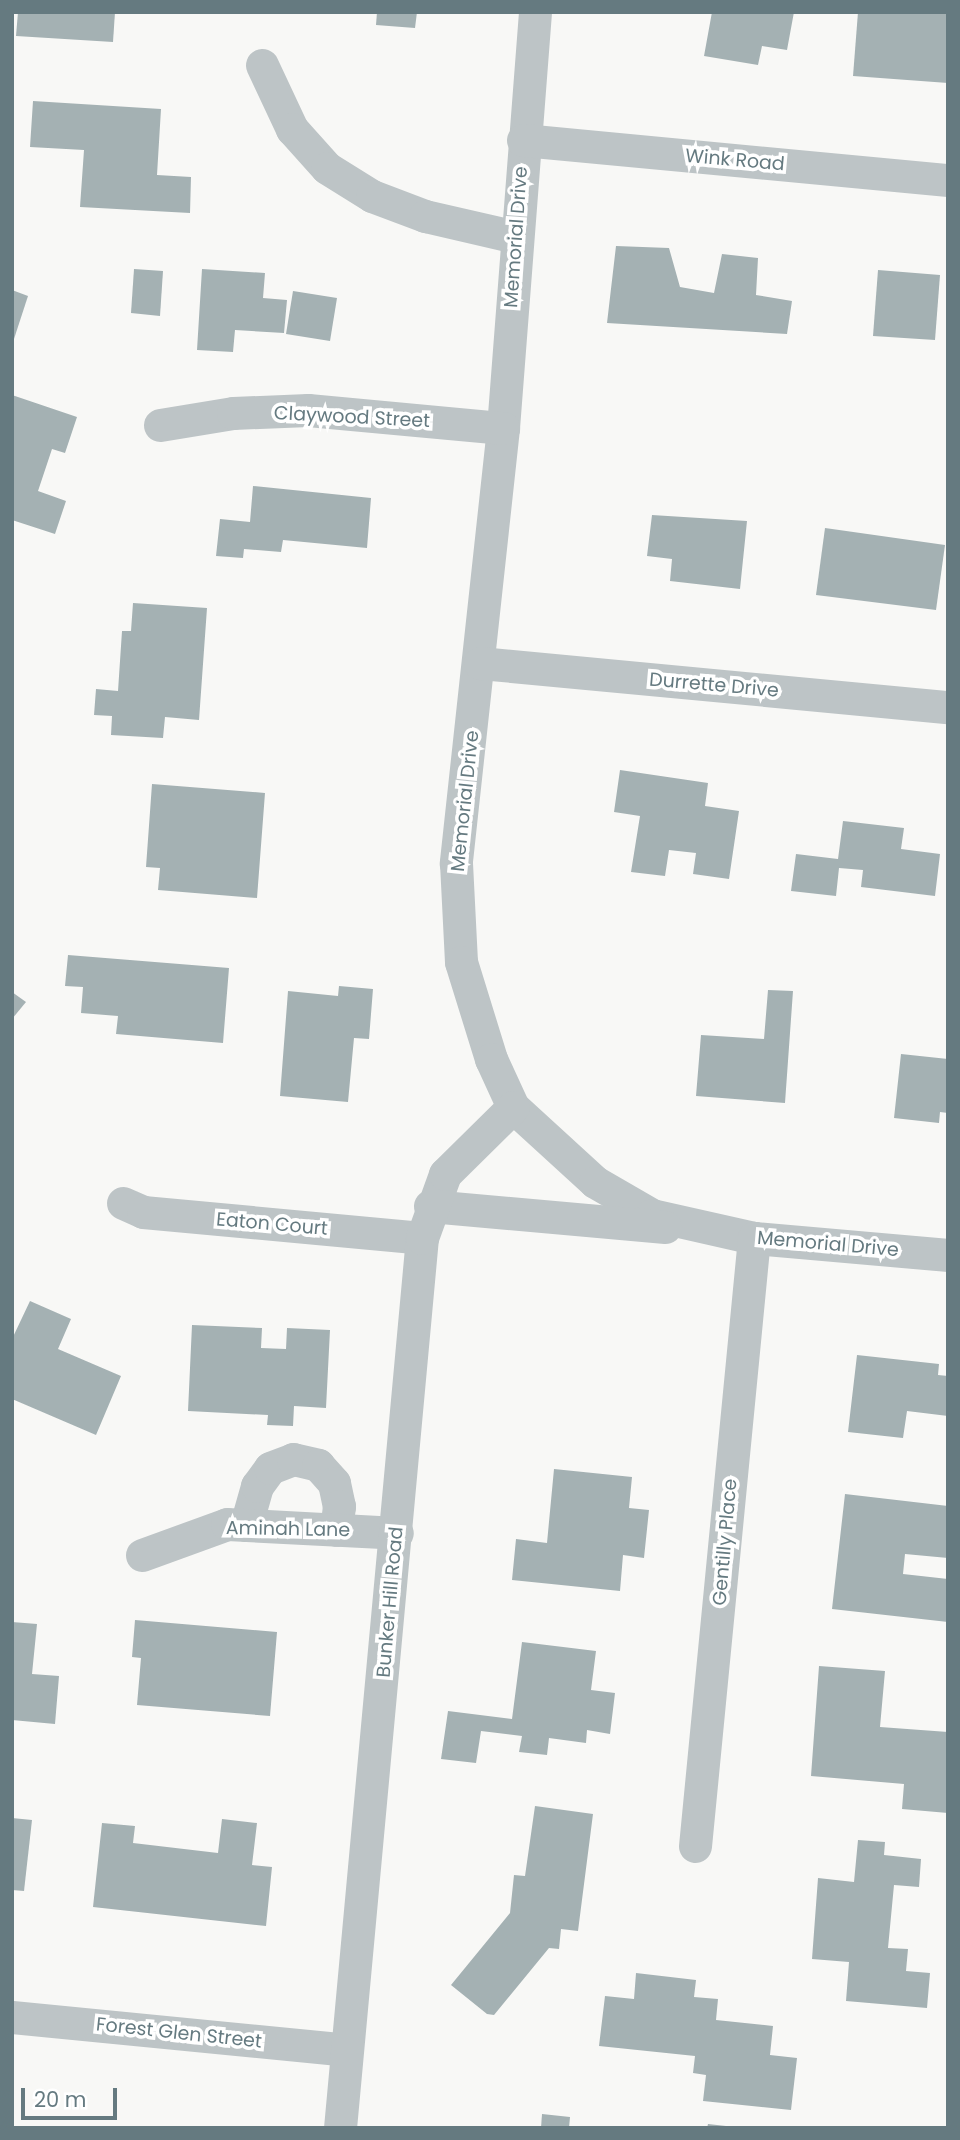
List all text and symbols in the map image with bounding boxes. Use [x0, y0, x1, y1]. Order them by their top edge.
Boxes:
street label: Wink Road [684, 144, 786, 176]
street label: Memorial Drive [500, 165, 532, 309]
street label: Claywood Street [273, 402, 431, 432]
street label: Durrette Drive [648, 668, 780, 702]
street label: Memorial Drive [446, 729, 484, 873]
street label: Eaton Court [215, 1208, 329, 1240]
street label: Memorial Drive [756, 1226, 900, 1262]
street label: Gentilly Place [708, 1478, 742, 1606]
street label: Aminah Lane [226, 1517, 350, 1541]
street label: Bunker Hill Road [372, 1526, 408, 1678]
street label: Forest Glen Street [95, 2013, 263, 2053]
scale bar [24, 2074, 121, 2118]
text: 20 m [34, 2085, 87, 2114]

